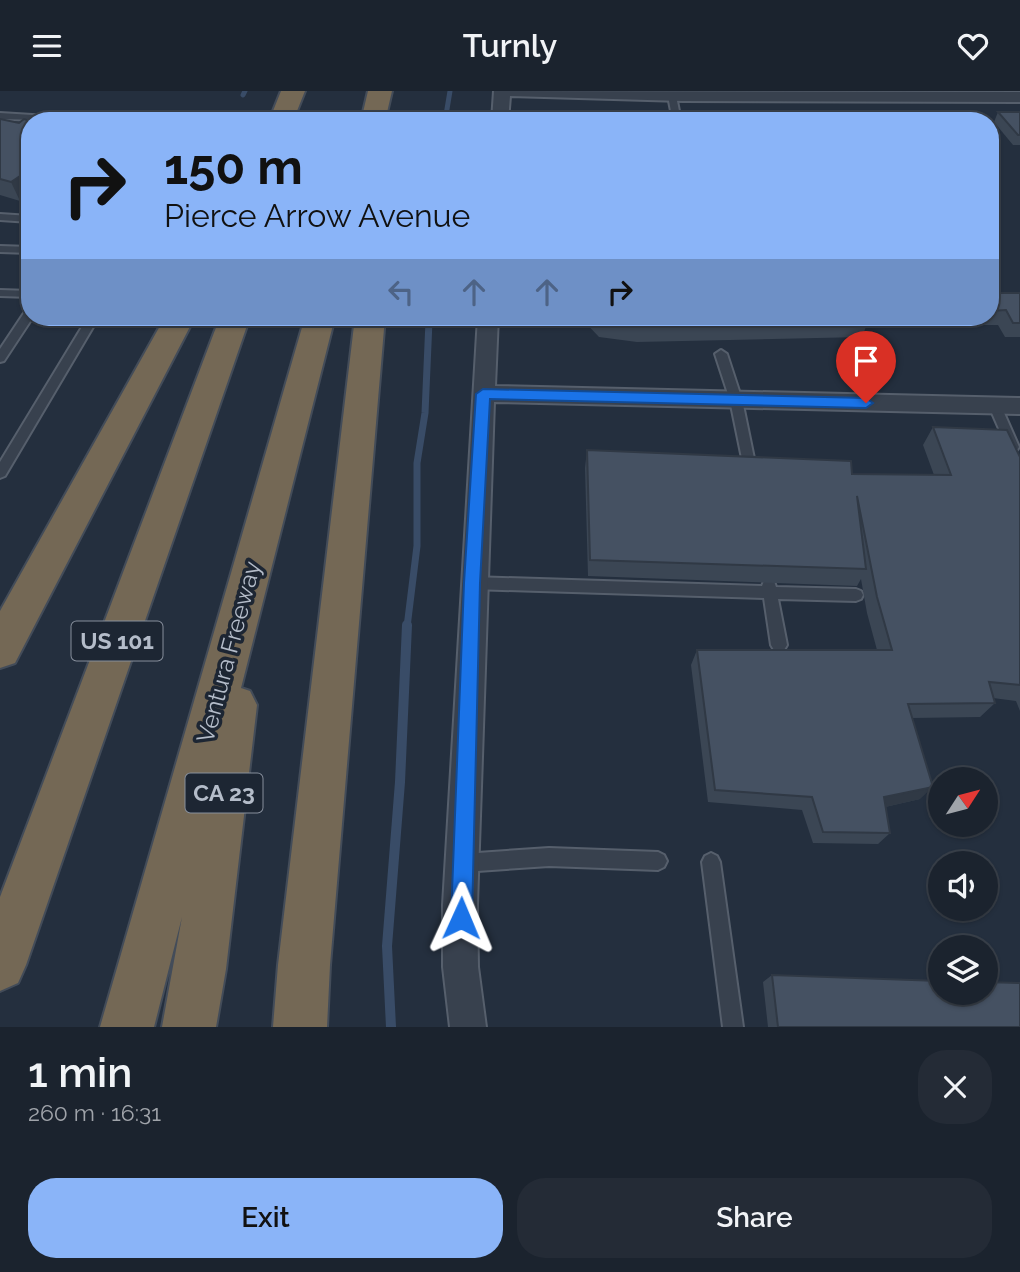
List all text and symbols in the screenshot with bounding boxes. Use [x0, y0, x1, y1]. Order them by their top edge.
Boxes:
icon: menu [28, 27, 66, 65]
text: Turnly [463, 27, 557, 64]
icon: heart [954, 27, 992, 65]
text: 150 m [164, 138, 303, 195]
icon: right [49, 140, 140, 231]
text: Pierce Arrow Avenue [164, 197, 470, 234]
icon: left [382, 273, 420, 311]
icon: ahead [455, 273, 493, 311]
icon: ahead [528, 273, 566, 311]
icon: right [601, 273, 639, 311]
pin [836, 331, 896, 403]
icon: arrive [847, 342, 885, 380]
street label: Ventura Freeway [190, 558, 267, 746]
road number: US 101 [72, 621, 162, 661]
north arrow [928, 767, 998, 837]
map controls [928, 767, 998, 1005]
road number: CA 23 [186, 773, 262, 813]
button: sound [928, 851, 998, 921]
position arrow [424, 881, 498, 955]
button: layers [928, 935, 998, 1005]
text: 1 min [28, 1048, 132, 1097]
button: close [918, 1050, 992, 1124]
text: 260 m · 16:31 [28, 1099, 161, 1126]
button: Exit [28, 1178, 503, 1258]
button: Share [517, 1178, 992, 1258]

